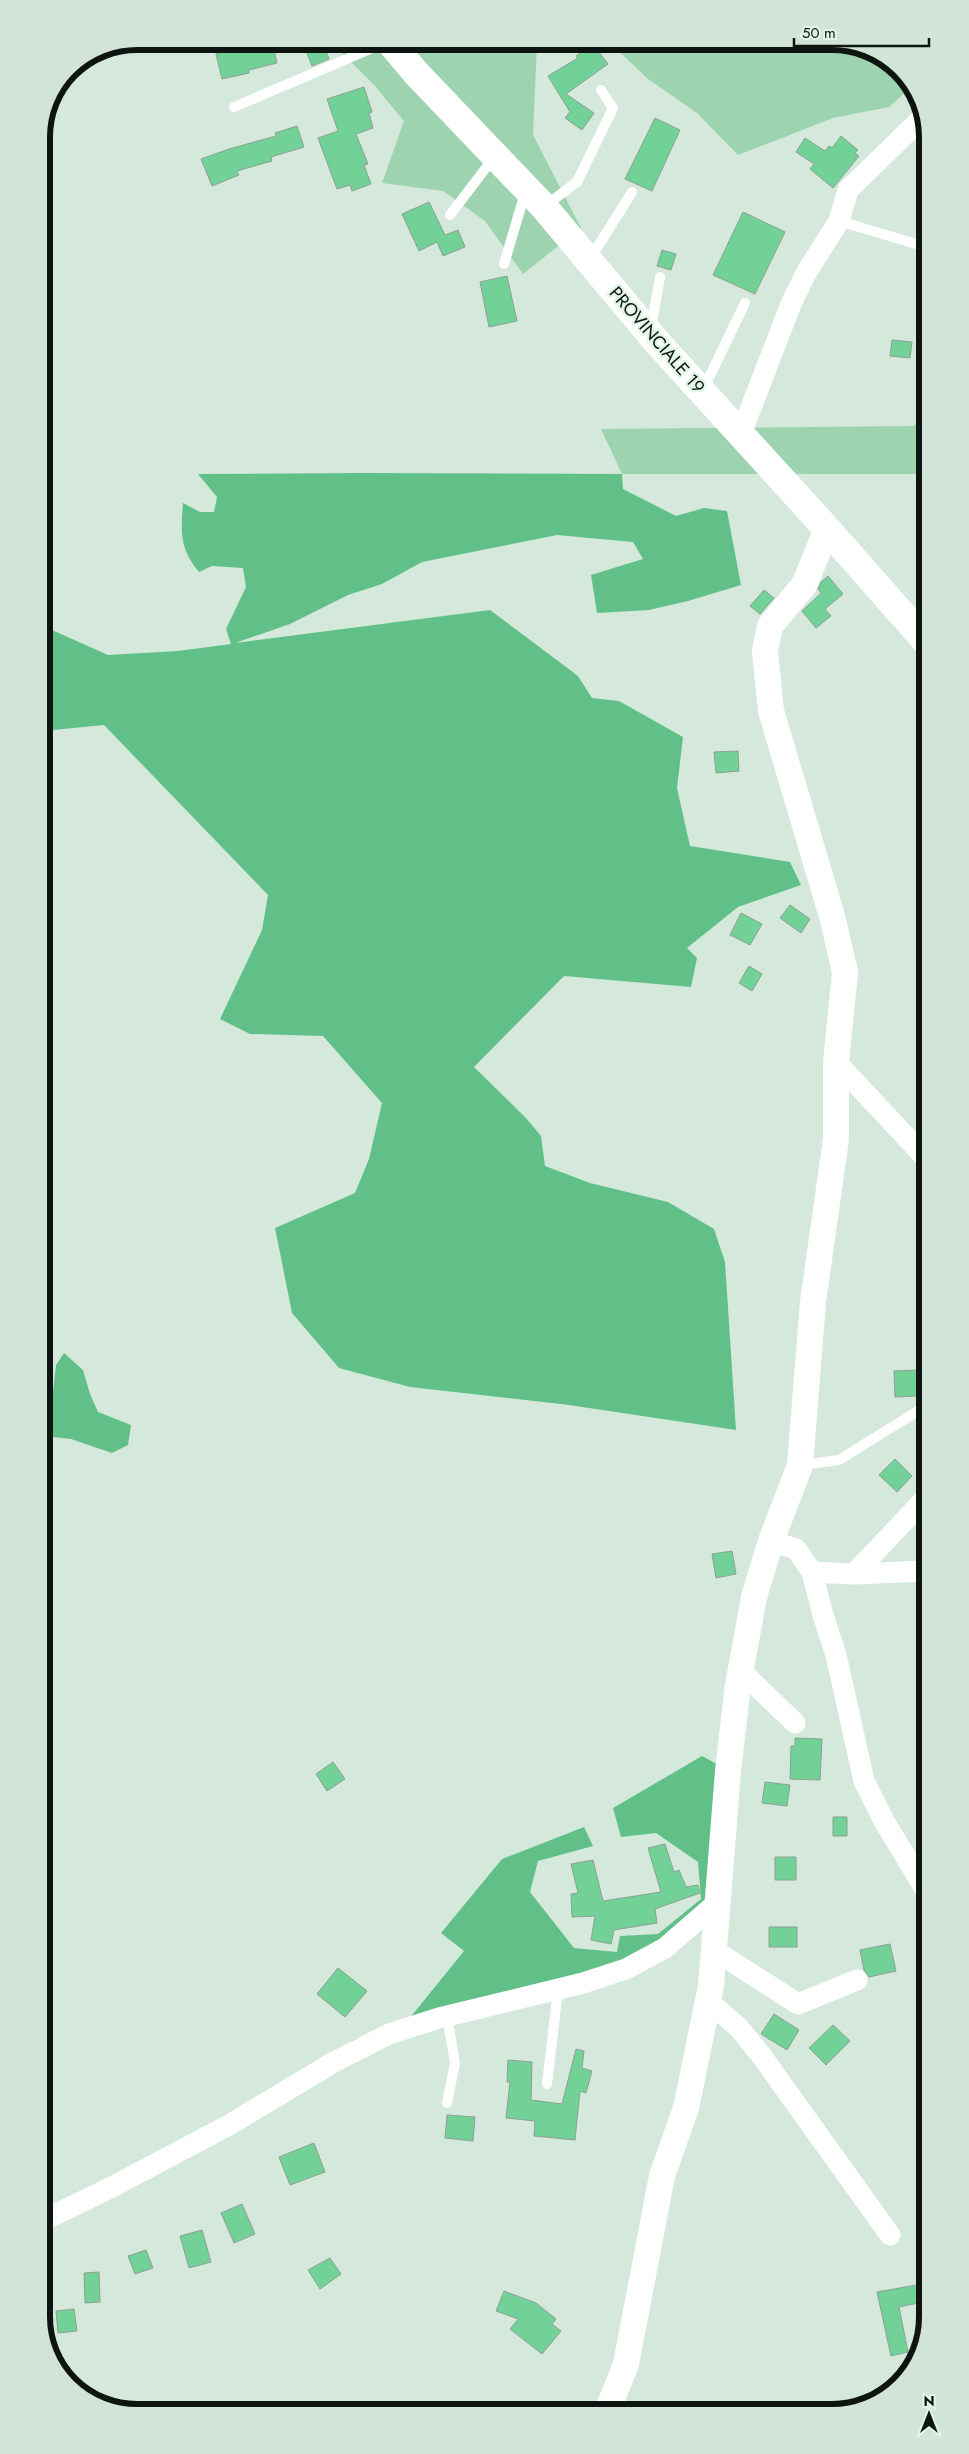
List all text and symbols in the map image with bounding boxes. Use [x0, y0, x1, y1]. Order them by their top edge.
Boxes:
scale bar [794, 15, 929, 47]
text: 50 m [802, 22, 836, 44]
street label: PROVINCIALE 19 [603, 281, 711, 399]
north arrow [904, 2389, 954, 2439]
text: N [923, 2391, 935, 2411]

